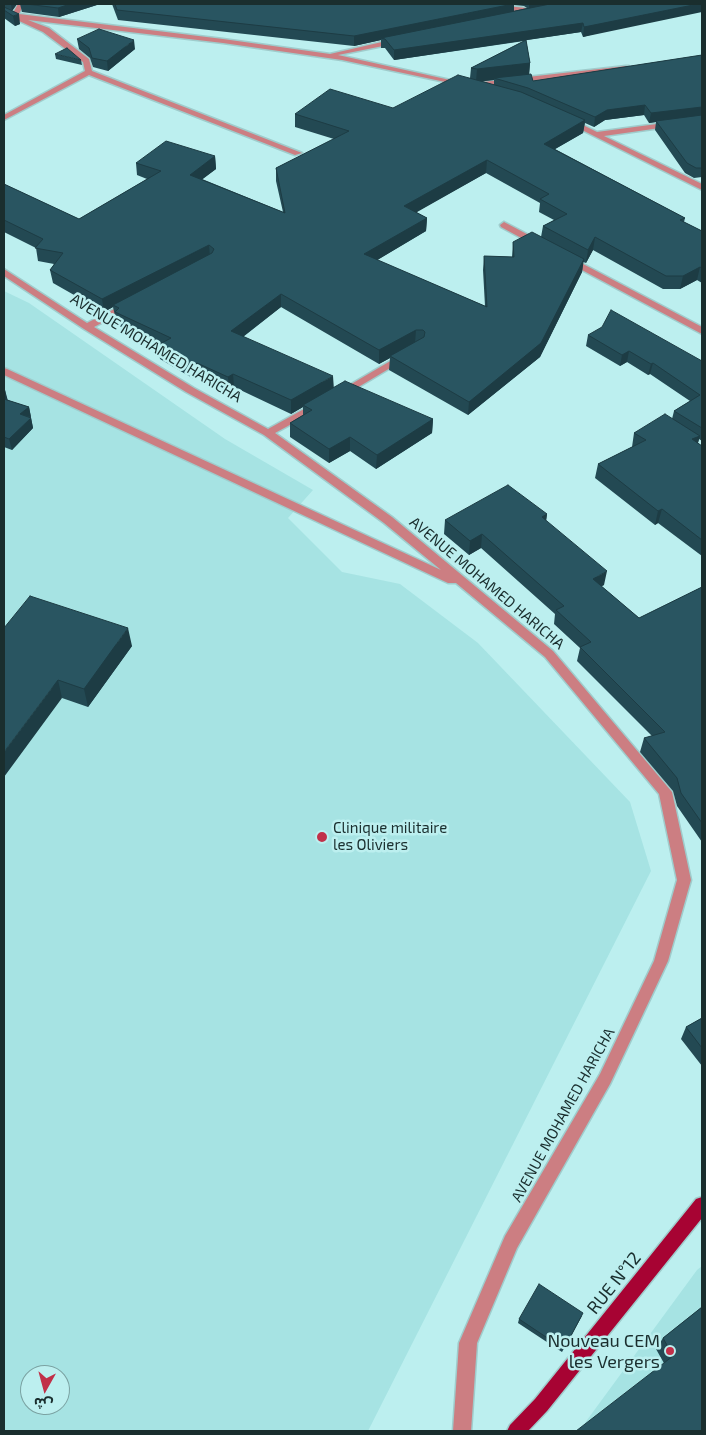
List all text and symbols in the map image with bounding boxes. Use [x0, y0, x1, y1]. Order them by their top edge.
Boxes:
street label: AVENUE MOHAMED HARICHA [67, 290, 245, 406]
street label: AVENUE MOHAMED HARICHA [406, 513, 568, 653]
place label: Clinique militaire les Oliviers [333, 819, 447, 854]
marker: Clinique militaire les Oliviers [315, 830, 329, 844]
street label: AVENUE MOHAMED HARICHA [507, 1025, 619, 1205]
street label: RUE N°12 [582, 1248, 646, 1318]
place label: Nouveau CEM les Vergers [547, 1330, 660, 1372]
marker: Nouveau CEM les Vergers [664, 1345, 676, 1357]
north arrow [20, 1365, 70, 1415]
text: ش [33, 1395, 54, 1414]

